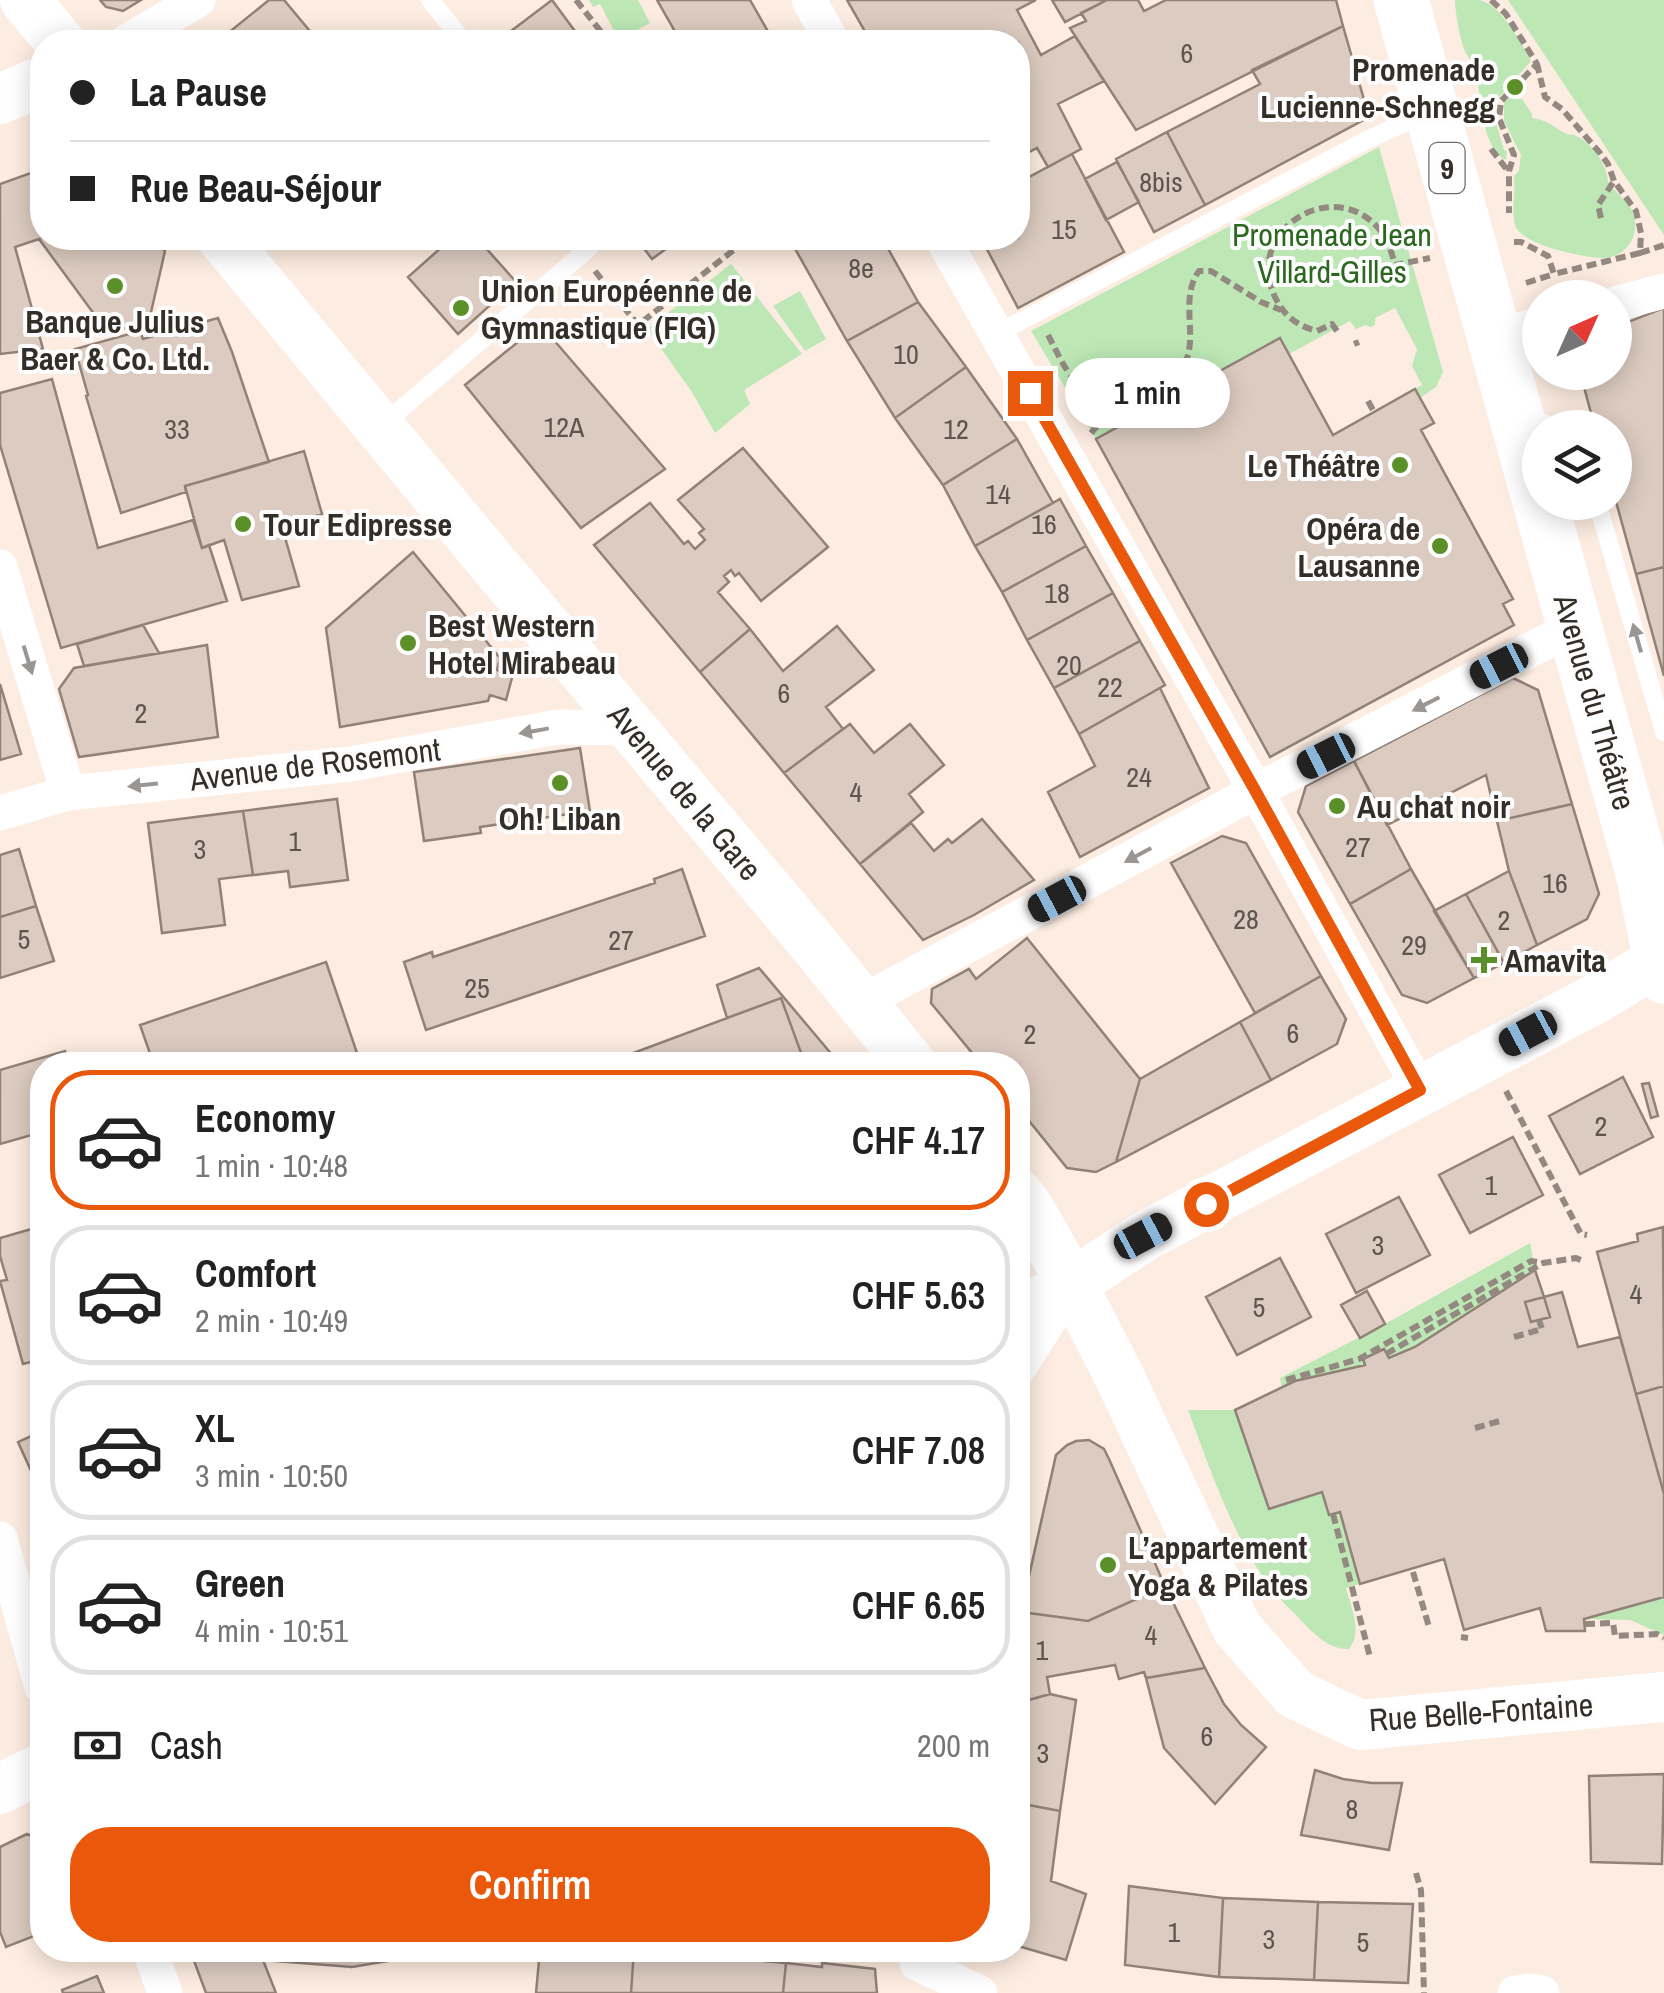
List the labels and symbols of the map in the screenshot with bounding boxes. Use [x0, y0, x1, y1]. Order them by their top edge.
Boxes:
house number: 6 [1181, 34, 1193, 72]
place label: Promenade Lucienne-Schnegg [1260, 48, 1495, 128]
marker: Promenade Lucienne-Schnegg [1504, 76, 1526, 98]
road number: 9 [1430, 143, 1464, 193]
house number: 8bis [1139, 163, 1183, 201]
house number: 15 [1051, 210, 1077, 248]
park label: Promenade Jean Villard-Gilles [1232, 213, 1432, 293]
house number: 8e [848, 249, 874, 287]
place label: Union Européenne de Gymnastique (FIG) [481, 269, 752, 349]
marker: Banque Julius Baer & Co. Ltd. [104, 275, 126, 297]
north arrow [1522, 280, 1632, 390]
marker: Union Européenne de Gymnastique (FIG) [450, 297, 472, 319]
place label: Banque Julius Baer & Co. Ltd. [20, 300, 210, 380]
house number: 10 [893, 335, 919, 373]
callout: 1 min [1065, 358, 1230, 428]
route end [1008, 371, 1053, 416]
house number: 12A [544, 408, 585, 446]
house number: 33 [164, 410, 190, 448]
house number: 12 [943, 410, 969, 448]
place label: Le Théâtre [1247, 444, 1380, 487]
marker: Le Théâtre [1389, 454, 1411, 476]
house number: 14 [985, 475, 1011, 513]
place label: Tour Edipresse [263, 503, 452, 546]
house number: 16 [1031, 505, 1057, 543]
place label: Opéra de Lausanne [1298, 507, 1420, 587]
marker: Tour Edipresse [232, 513, 254, 535]
marker: Opéra de Lausanne [1429, 535, 1451, 557]
house number: 18 [1044, 574, 1070, 612]
street label: Avenue du Théâtre [1543, 588, 1646, 815]
place label: Best Western Hotel Mirabeau [428, 604, 616, 684]
one-way arrow [1629, 622, 1644, 653]
marker: Best Western Hotel Mirabeau [397, 632, 419, 654]
car [1465, 639, 1533, 693]
one-way arrow [21, 646, 36, 676]
house number: 20 [1056, 646, 1082, 684]
house number: 22 [1097, 668, 1123, 706]
house number: 6 [778, 674, 790, 712]
house number: 2 [135, 694, 147, 732]
street label: Avenue de la Gare [598, 694, 772, 889]
one-way arrow [1411, 695, 1440, 712]
one-way arrow [518, 724, 549, 739]
street label: Avenue de Rosemont [186, 727, 443, 801]
car [1292, 729, 1360, 783]
house number: 24 [1126, 758, 1152, 796]
marker: Oh! Liban [549, 772, 571, 794]
house number: 4 [850, 773, 863, 811]
one-way arrow [126, 778, 158, 794]
place label: Au chat noir [1357, 785, 1511, 828]
marker: Au chat noir [1326, 795, 1348, 817]
place label: Oh! Liban [499, 797, 621, 840]
house number: 1 [289, 822, 302, 860]
house number: 27 [1345, 828, 1371, 866]
house number: 3 [194, 830, 206, 868]
one-way arrow [1124, 847, 1153, 864]
house number: 16 [1542, 864, 1568, 902]
car [1023, 872, 1091, 926]
house number: 28 [1233, 900, 1259, 938]
house number: 2 [1498, 901, 1510, 939]
house number: 5 [18, 920, 30, 958]
house number: 27 [608, 921, 634, 959]
house number: 29 [1401, 926, 1427, 964]
place label: Amavita [1504, 939, 1606, 982]
marker: Amavita [1473, 949, 1495, 971]
house number: 25 [464, 969, 490, 1007]
car [1494, 1006, 1562, 1060]
house number: 6 [1287, 1014, 1299, 1052]
house number: 2 [1024, 1015, 1036, 1053]
house number: 2 [1595, 1107, 1607, 1145]
house number: 1 [1485, 1166, 1498, 1204]
route start [1184, 1182, 1229, 1227]
car [1109, 1209, 1177, 1263]
house number: 3 [1372, 1226, 1384, 1264]
house number: 4 [1630, 1275, 1643, 1313]
house number: 5 [1253, 1288, 1265, 1326]
place label: L’appartement Yoga & Pilates [1128, 1526, 1308, 1606]
marker: L’appartement Yoga & Pilates [1097, 1554, 1119, 1576]
house number: 4 [1145, 1616, 1158, 1654]
house number: 1 [1036, 1631, 1049, 1669]
street label: Rue Belle-Fontaine [1367, 1683, 1595, 1741]
house number: 6 [1201, 1717, 1213, 1755]
house number: 3 [1037, 1734, 1049, 1772]
house number: 8 [1346, 1790, 1358, 1828]
house number: 1 [1168, 1913, 1181, 1951]
house number: 3 [1263, 1920, 1275, 1958]
house number: 5 [1357, 1923, 1369, 1961]

